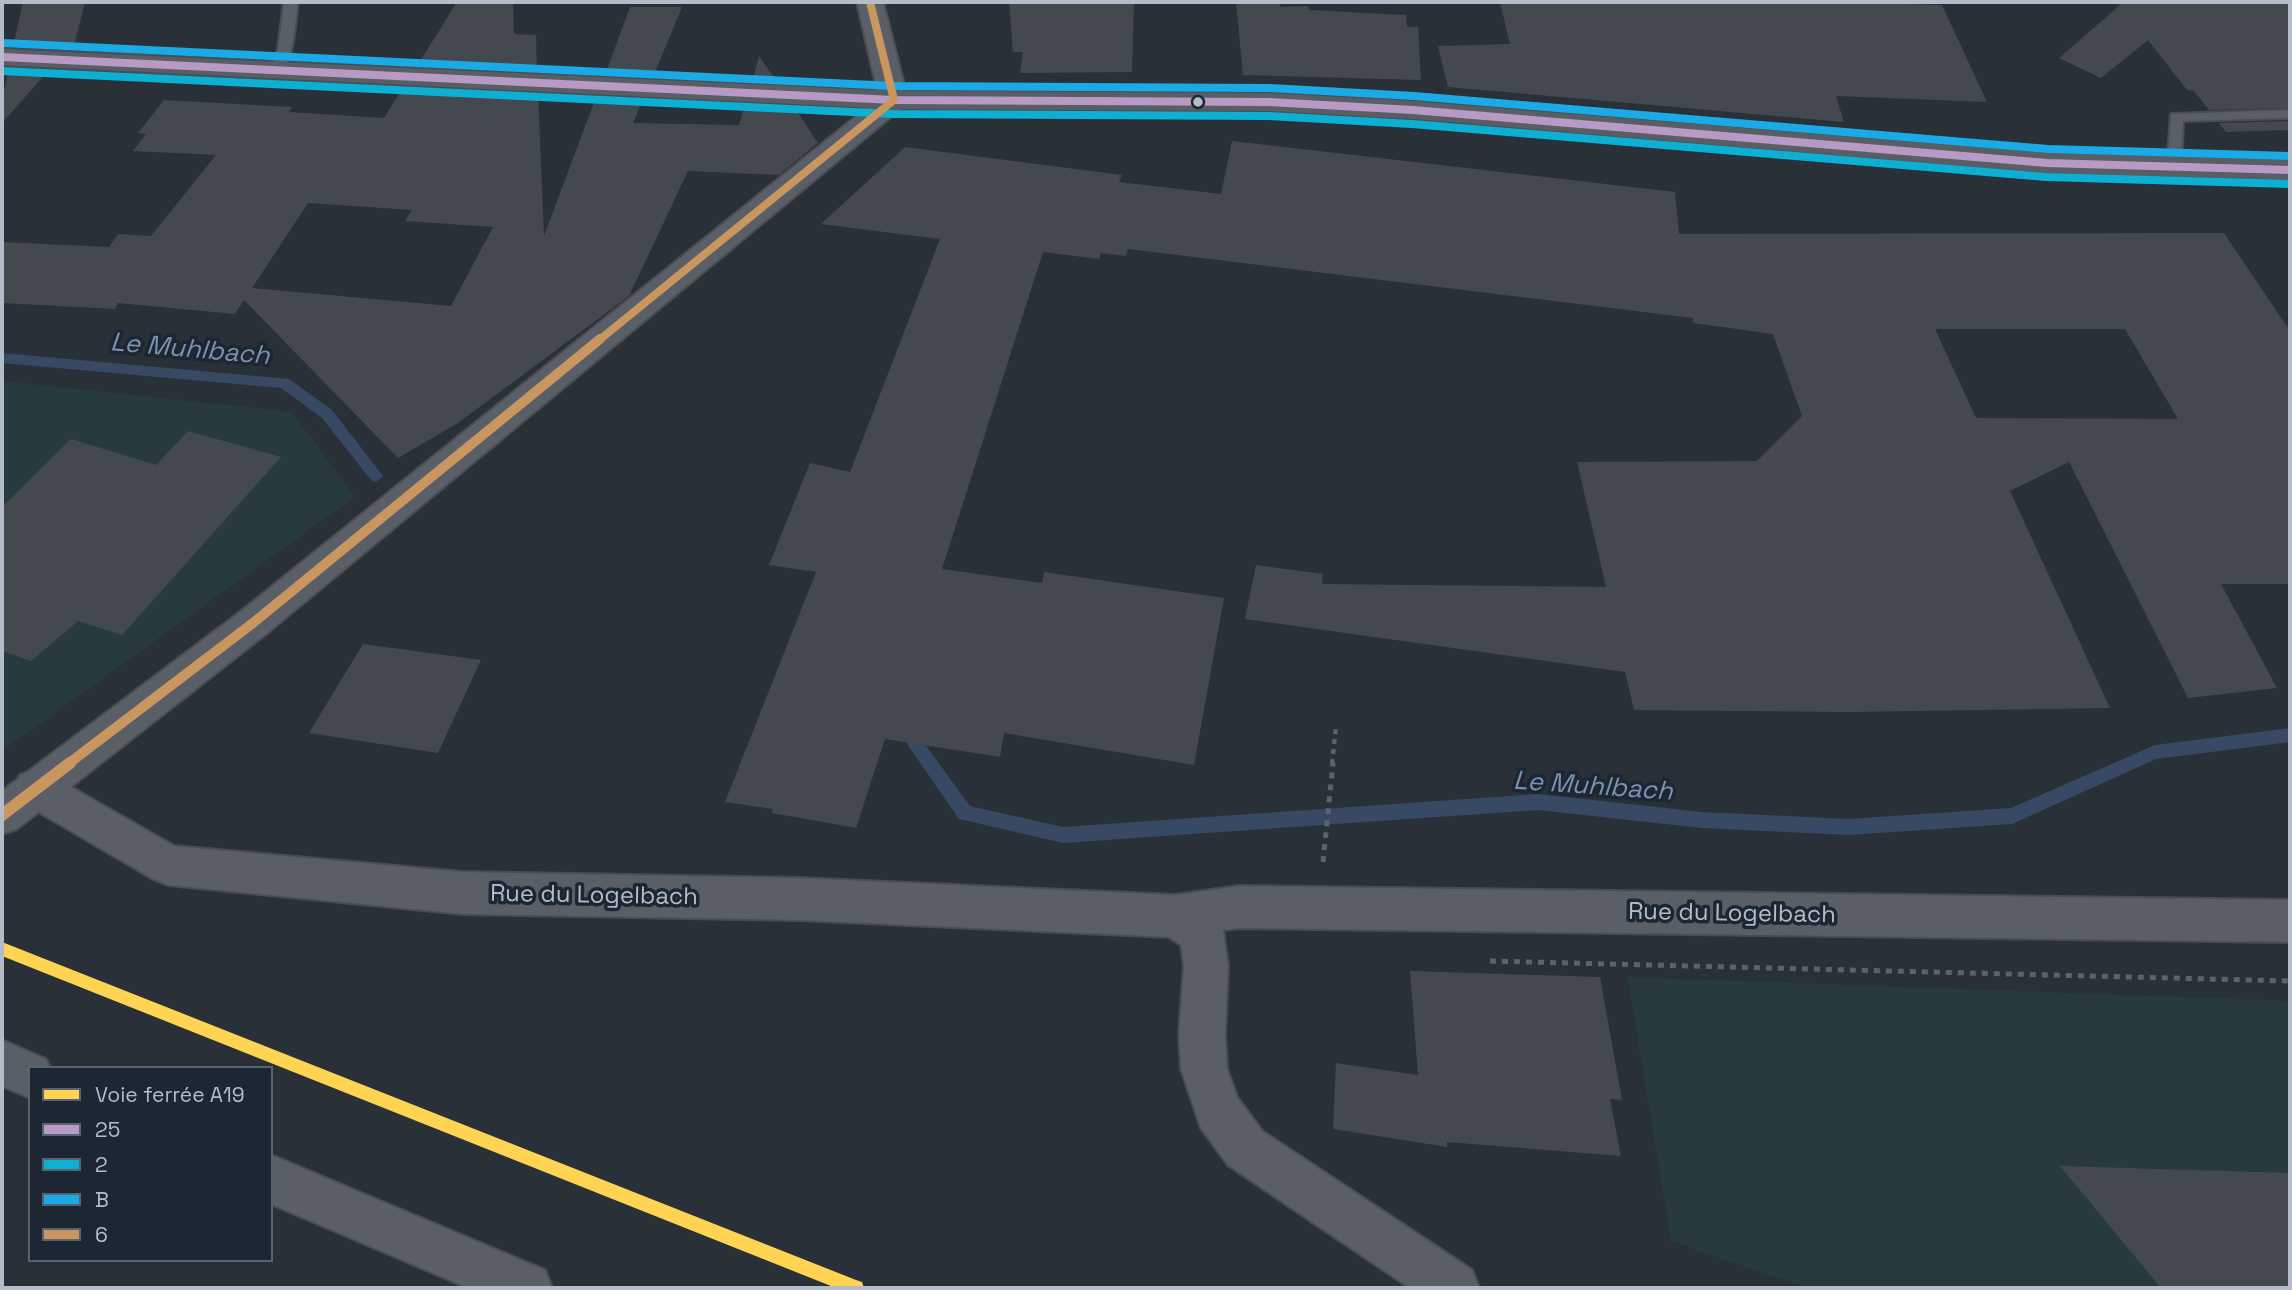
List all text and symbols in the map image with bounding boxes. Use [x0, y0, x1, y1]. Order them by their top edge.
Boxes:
unlabelled marker [1191, 95, 1205, 109]
water label: Le Muhlbach [109, 327, 271, 373]
water label: Le Muhlbach [1512, 766, 1674, 808]
street label: Rue du Logelbach [490, 880, 698, 912]
street label: Rue du Logelbach [1628, 898, 1836, 930]
legend [28, 1066, 273, 1262]
text: Voie ferrée A19 [95, 1081, 245, 1108]
text: 25 [95, 1116, 120, 1143]
text: 2 [95, 1151, 108, 1178]
text: B [95, 1186, 109, 1213]
text: 6 [95, 1221, 108, 1248]

